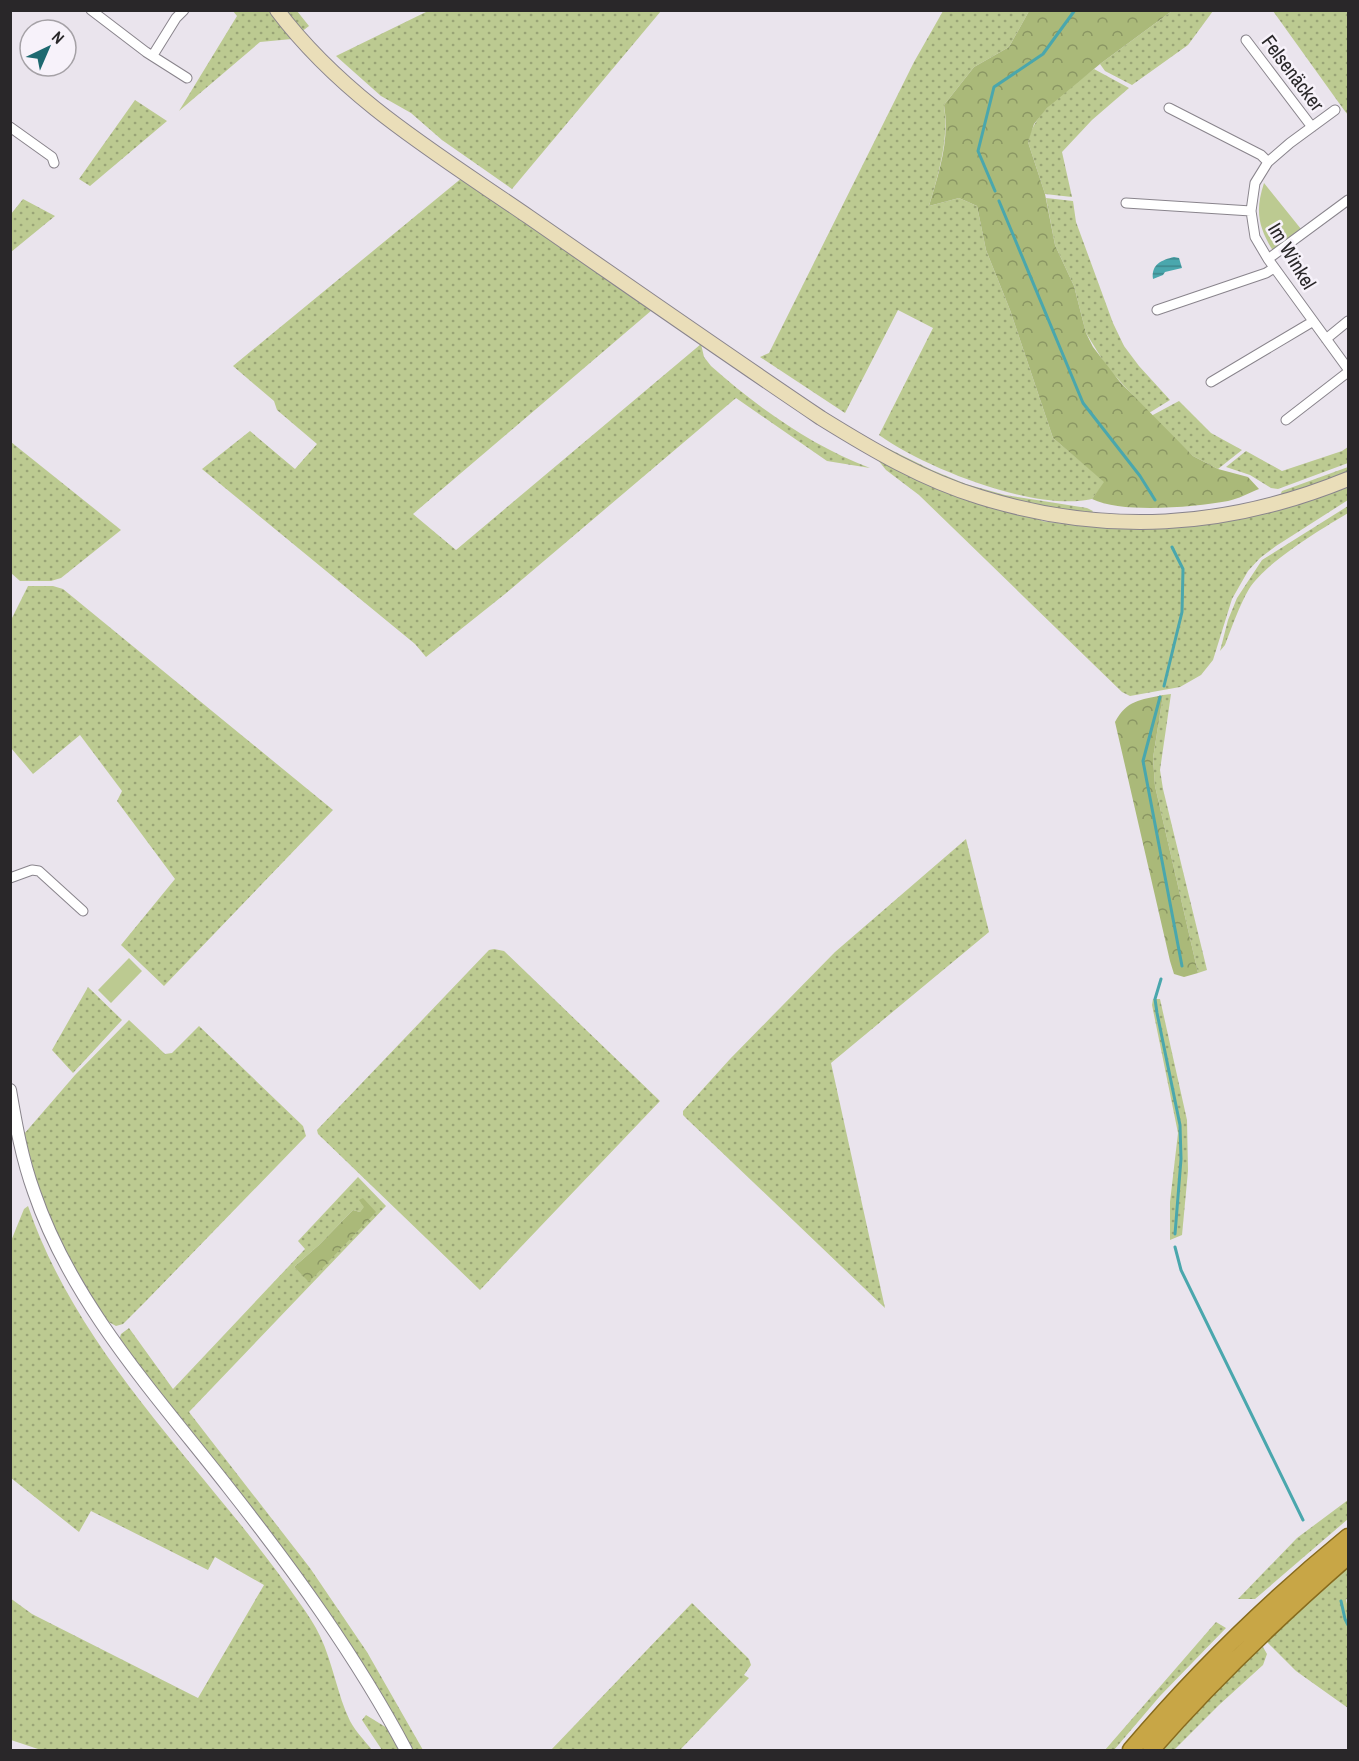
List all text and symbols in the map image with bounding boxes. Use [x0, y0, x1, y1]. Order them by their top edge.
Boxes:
north arrow [18, 18, 78, 78]
text: N [47, 26, 69, 48]
street label: Felsenäcker [1256, 29, 1331, 117]
street label: Im Winkel [1262, 218, 1323, 294]

